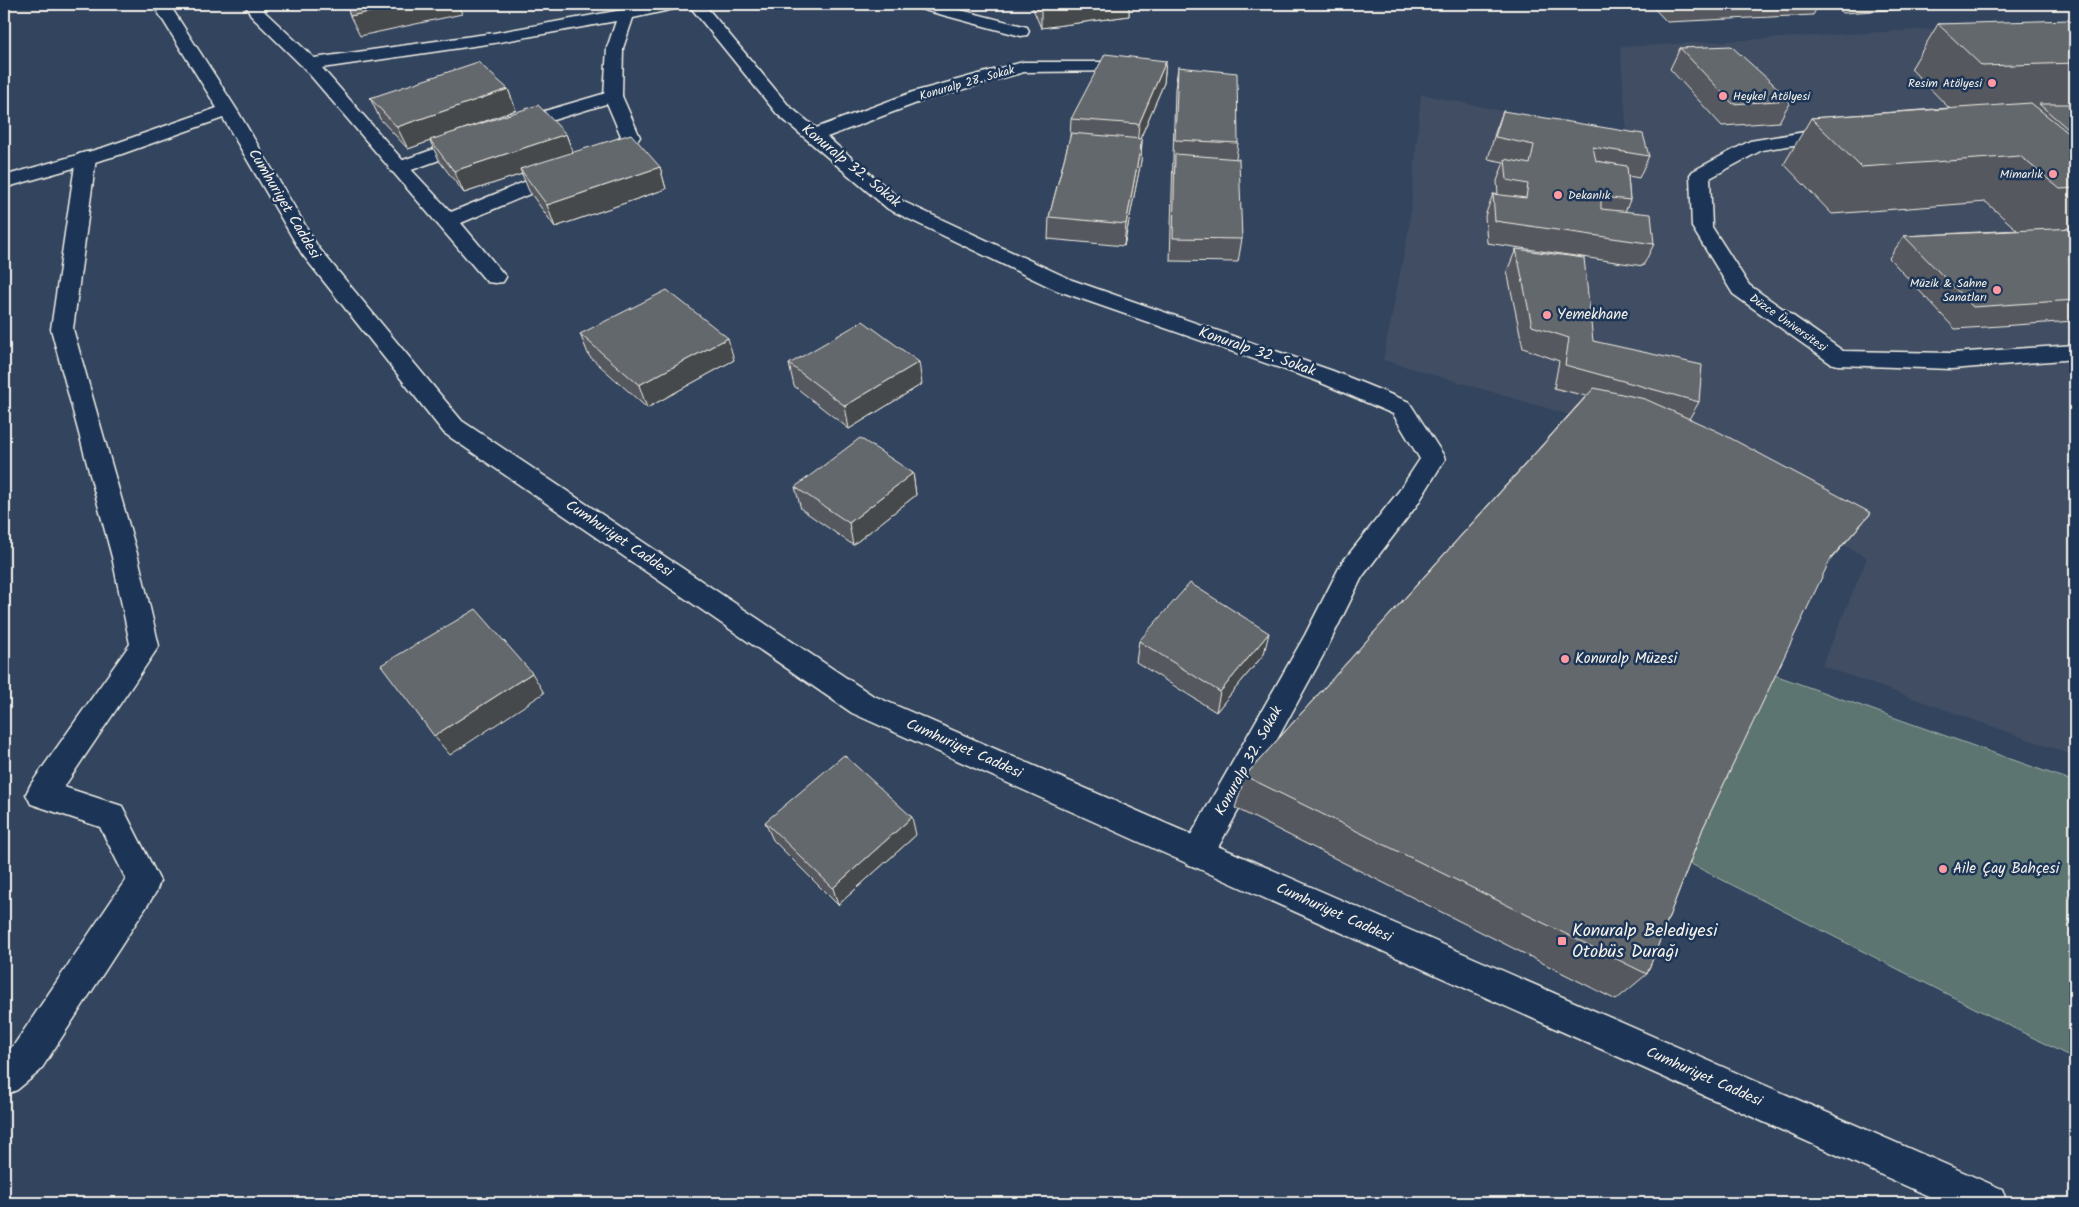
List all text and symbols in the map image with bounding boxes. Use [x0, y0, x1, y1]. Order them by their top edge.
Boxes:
street label: Konuralp 28. Sokak [917, 60, 1017, 106]
place label: Resim Atölyesi [1908, 74, 1983, 93]
marker: Resim Atölyesi [1986, 77, 1998, 89]
place label: Heykel Atölyesi [1733, 87, 1811, 106]
marker: Heykel Atölyesi [1717, 90, 1729, 102]
street label: Konuralp 32. Sokak [796, 118, 907, 214]
street label: Cumhuriyet Caddesi [241, 144, 327, 265]
place label: Mimarlık [2000, 165, 2043, 184]
marker: Mimarlık [2047, 168, 2059, 180]
place label: Dekanlık [1568, 186, 1611, 205]
marker: Dekanlık [1552, 189, 1564, 201]
place label: Müzik & Sahne Sanatları [1910, 274, 1988, 307]
marker: Müzik & Sahne Sanatları [1991, 284, 2003, 296]
street label: Düzce Üniversitesi [1745, 289, 1832, 358]
place label: Yemekhane [1557, 303, 1628, 327]
marker: Yemekhane [1541, 309, 1553, 321]
street label: Konuralp 32. Sokak [1195, 321, 1320, 384]
street label: Cumhuriyet Caddesi [560, 494, 679, 585]
place label: Konuralp Müzesi [1575, 647, 1678, 671]
marker: Konuralp Müzesi [1559, 653, 1571, 665]
street label: Konuralp 32. Sokak [1209, 701, 1290, 820]
street label: Cumhuriyet Caddesi [902, 713, 1027, 786]
place label: Aile Çay Bahçesi [1953, 857, 2061, 881]
marker: Aile Çay Bahçesi [1937, 863, 1949, 875]
street label: Cumhuriyet Caddesi [1272, 877, 1397, 950]
place label: Konuralp Belediyesi Otobüs Durağı [1572, 917, 1718, 967]
marker: Konuralp Belediyesi Otobüs Durağı [1556, 935, 1568, 947]
street label: Cumhuriyet Caddesi [1642, 1041, 1767, 1114]

